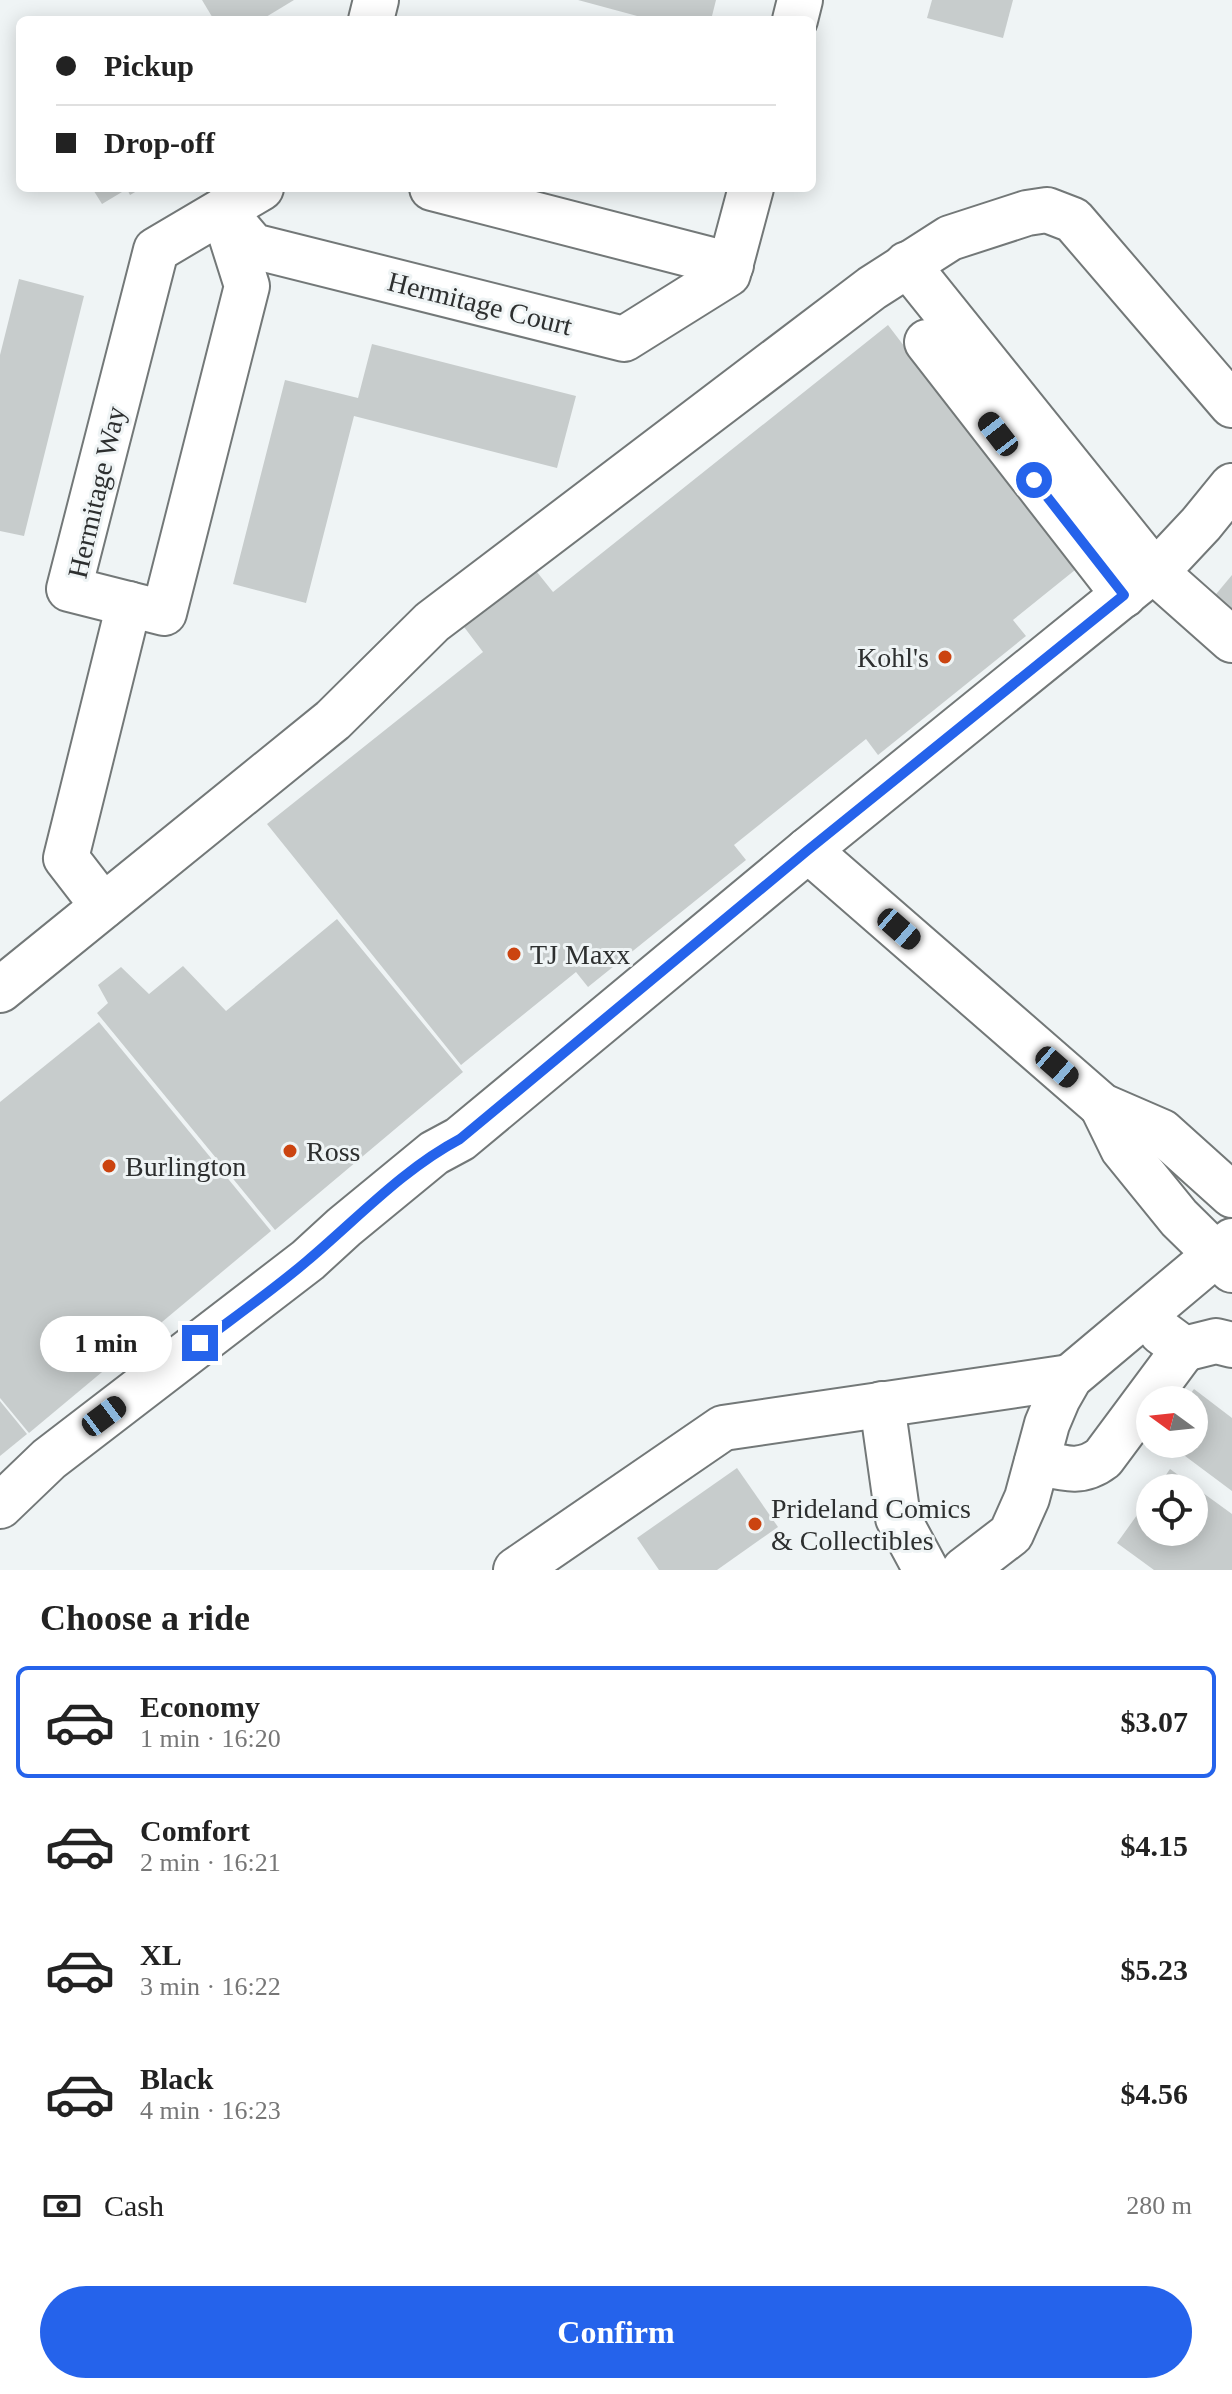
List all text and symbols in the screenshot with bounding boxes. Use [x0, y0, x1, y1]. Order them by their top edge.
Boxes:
text: Pickup [104, 49, 194, 82]
text: Drop-off [104, 126, 215, 159]
street label: Hermitage Court [384, 266, 576, 341]
street label: Hermitage Way [62, 403, 131, 581]
car [974, 408, 1022, 460]
route start [1016, 462, 1052, 498]
place label: Kohl's [857, 642, 929, 673]
marker: Kohl's [936, 648, 954, 666]
car [873, 904, 925, 954]
place label: TJ Maxx [530, 939, 630, 970]
marker: TJ Maxx [505, 945, 523, 963]
car [1031, 1042, 1083, 1092]
place label: Ross [306, 1136, 360, 1167]
marker: Ross [281, 1142, 299, 1160]
place label: Burlington [125, 1151, 246, 1182]
marker: Burlington [100, 1157, 118, 1175]
callout: 1 min [40, 1315, 172, 1371]
route end [182, 1325, 218, 1361]
text: 1 min [75, 1329, 137, 1358]
north arrow [1136, 1386, 1208, 1458]
map controls [1136, 1386, 1208, 1546]
car [78, 1392, 130, 1440]
button: locate [1136, 1474, 1208, 1546]
place label: Prideland Comics & Collectibles [771, 1493, 971, 1556]
marker: Prideland Comics & Collectibles [746, 1515, 764, 1533]
text: Choose a ride [40, 1598, 250, 1638]
icon: car [44, 1686, 116, 1758]
text: Economy [140, 1690, 260, 1723]
text: $3.07 [1121, 1705, 1188, 1738]
text: 1 min · 16:20 [140, 1724, 281, 1753]
icon: car [44, 1810, 116, 1882]
text: Comfort [140, 1814, 250, 1847]
text: $4.15 [1121, 1829, 1188, 1862]
text: 2 min · 16:21 [140, 1848, 281, 1877]
icon: car [44, 1934, 116, 2006]
text: XL [140, 1938, 182, 1971]
text: $5.23 [1121, 1953, 1188, 1986]
text: 3 min · 16:22 [140, 1972, 281, 2001]
icon: car [44, 2058, 116, 2130]
text: Black [140, 2062, 213, 2095]
text: $4.56 [1121, 2077, 1188, 2110]
text: 4 min · 16:23 [140, 2096, 281, 2125]
icon: cash [40, 2184, 84, 2228]
text: Cash [104, 2189, 164, 2222]
text: 280 m [1126, 2191, 1192, 2220]
button: Confirm [40, 2286, 1192, 2378]

